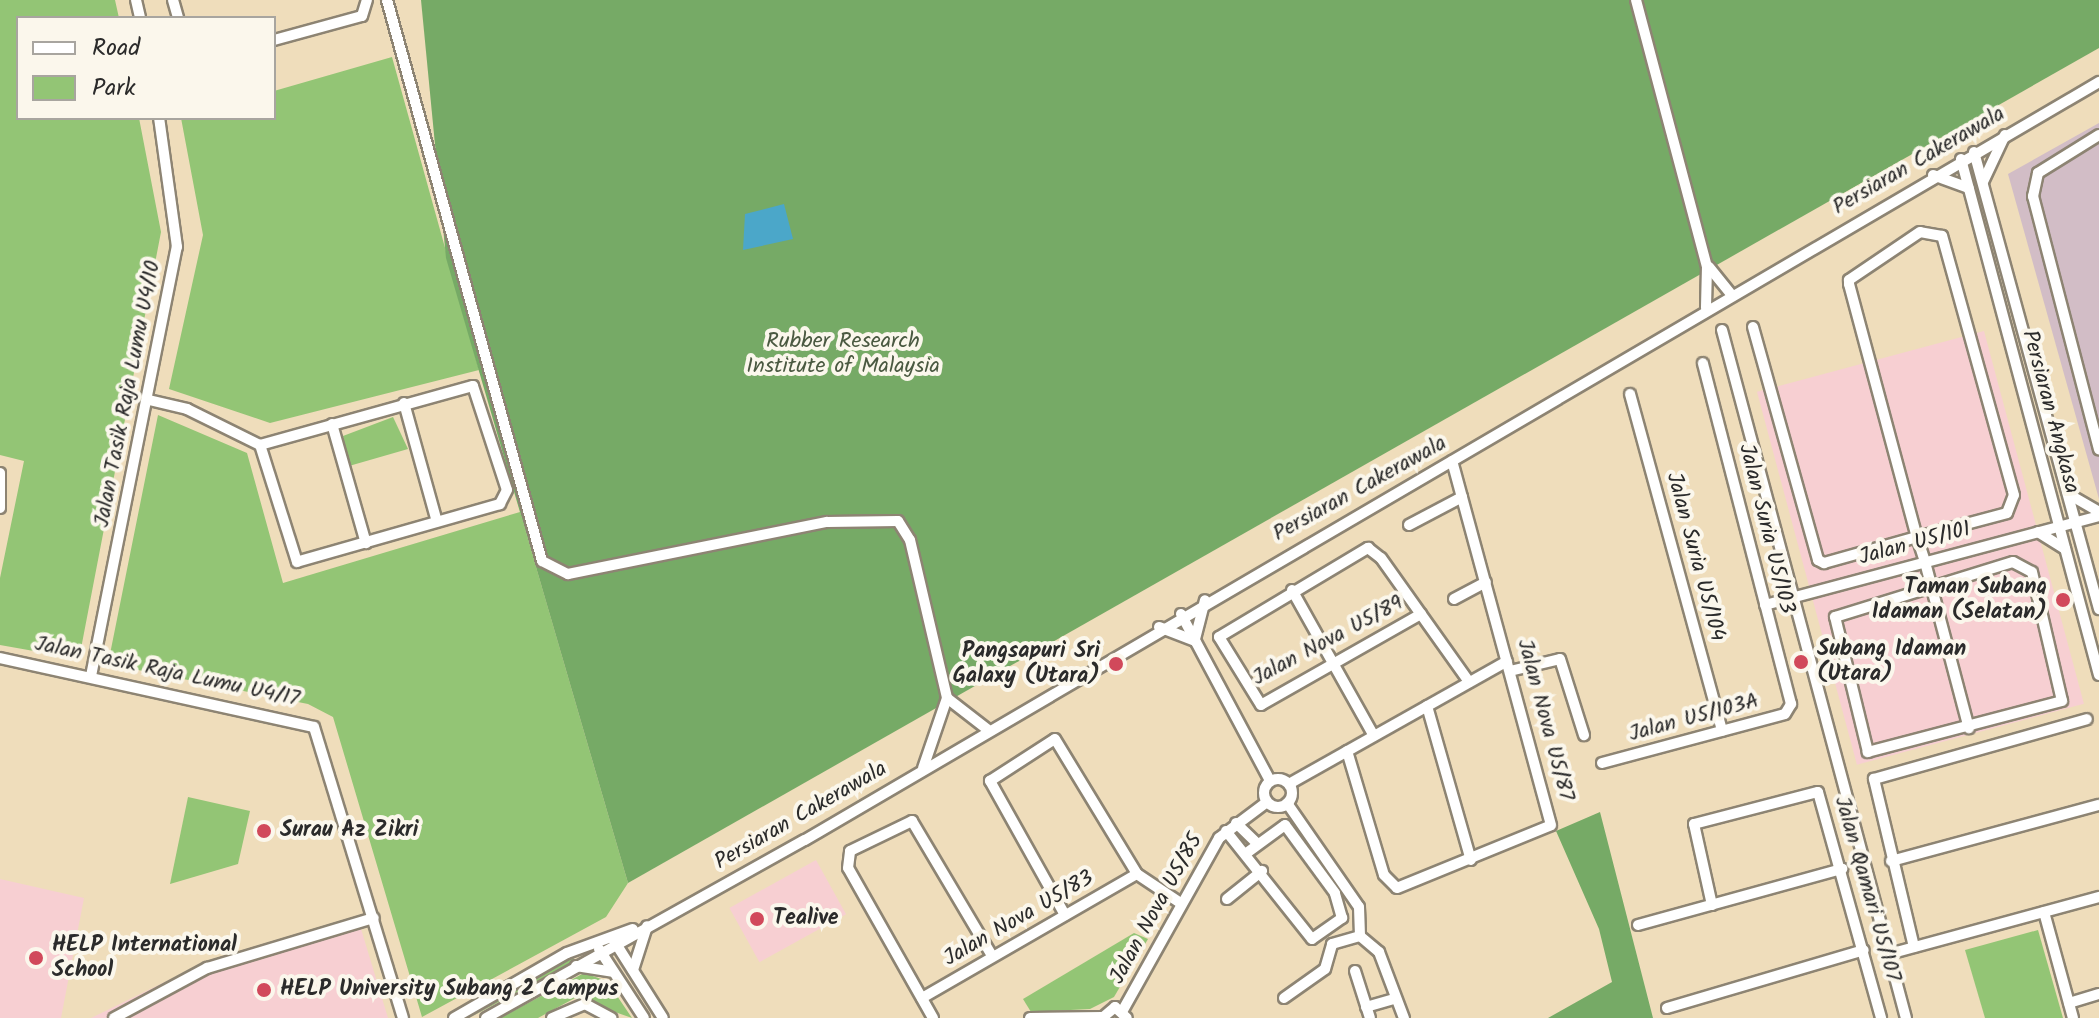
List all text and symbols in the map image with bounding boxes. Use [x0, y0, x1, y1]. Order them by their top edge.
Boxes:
legend [16, 16, 276, 120]
text: Road [92, 29, 140, 68]
text: Park [92, 69, 136, 108]
street label: Persiaran Cakerawala [1828, 101, 2010, 221]
street label: Jalan Tasik Raja Lumu U4/10 [89, 258, 167, 530]
street label: Persiaran Angkasa [2015, 327, 2085, 497]
park label: Rubber Research Institute of Malaysia [746, 328, 940, 380]
street label: Persiaran Cakerawala [1269, 430, 1451, 548]
street label: Jalan Suria U5/103 [1732, 441, 1800, 617]
street label: Jalan Suria U5/104 [1660, 470, 1730, 644]
street label: Jalan U5/101 [1856, 516, 1974, 572]
place label: Taman Subang Idaman (Selatan) [1872, 574, 2047, 626]
street label: Jalan Nova U5/89 [1248, 590, 1408, 692]
marker: Taman Subang Idaman (Selatan) [2054, 591, 2072, 609]
street label: Jalan Tasik Raja Lumu U4/17 [32, 631, 302, 713]
street label: Jalan Nova U5/87 [1511, 636, 1579, 804]
place label: Subang Idaman (Utara) [1817, 636, 1966, 688]
place label: Pangsapuri Sri Galaxy (Utara) [953, 638, 1100, 690]
marker: Subang Idaman (Utara) [1792, 653, 1810, 671]
marker: Pangsapuri Sri Galaxy (Utara) [1107, 655, 1125, 673]
street label: Jalan U5/103A [1626, 688, 1762, 748]
street label: Persiaran Cakerawala [710, 756, 892, 876]
street label: Jalan Qamari U5/107 [1828, 793, 1906, 985]
place label: Surau Az Zikri [280, 818, 419, 844]
marker: Surau Az Zikri [255, 822, 273, 840]
street label: Jalan Nova U5/85 [1105, 829, 1209, 989]
street label: Jalan Nova U5/83 [939, 865, 1099, 973]
place label: Tealive [773, 906, 839, 932]
marker: Tealive [748, 910, 766, 928]
place label: HELP International School [52, 932, 237, 984]
marker: HELP International School [27, 949, 45, 967]
place label: HELP University Subang 2 Campus [280, 977, 618, 1003]
marker: HELP University Subang 2 Campus [255, 981, 273, 999]

